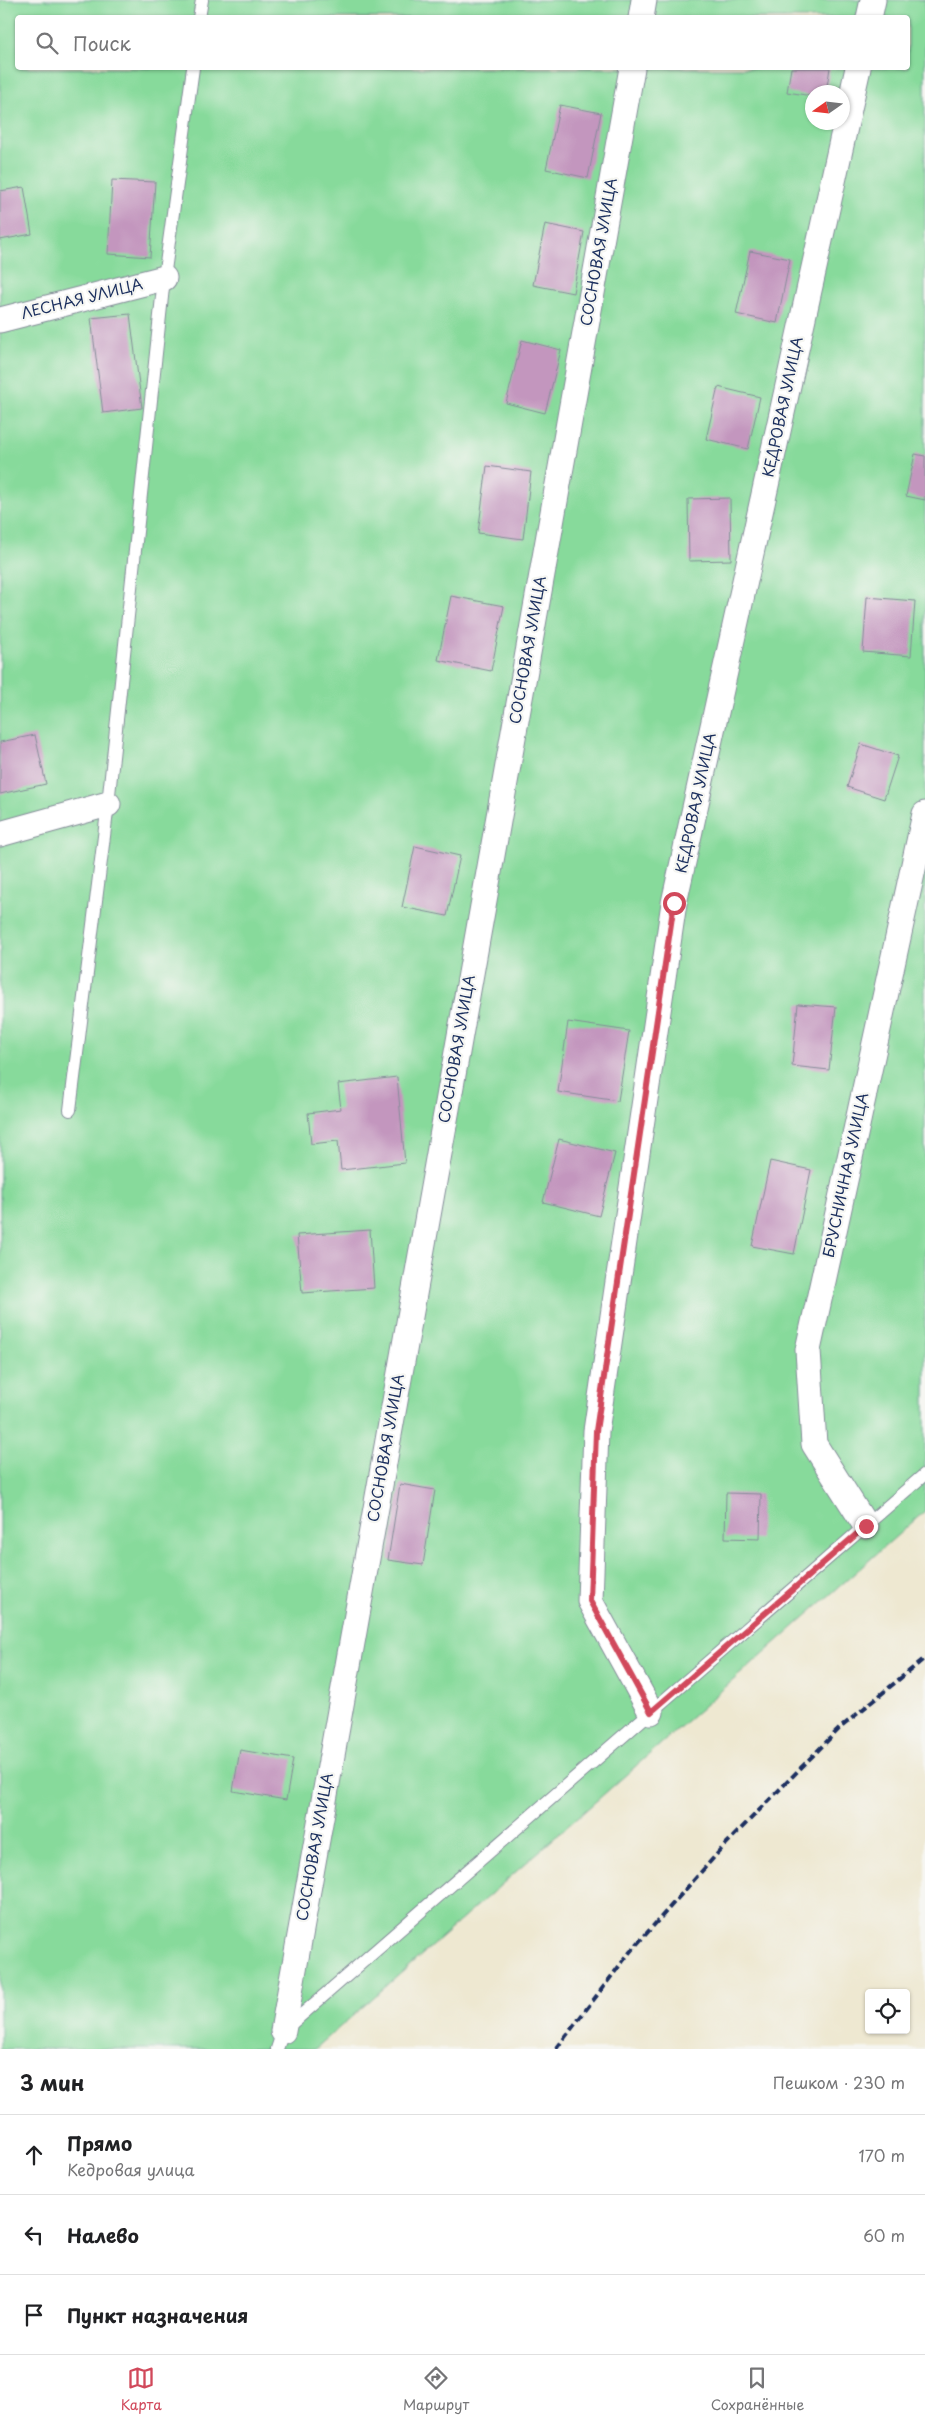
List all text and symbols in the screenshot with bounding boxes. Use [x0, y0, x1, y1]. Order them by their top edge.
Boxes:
search box [15, 15, 910, 70]
icon: search [33, 29, 61, 57]
text: Поиск [73, 29, 131, 57]
north arrow [805, 85, 850, 130]
street label: СОСНОВАЯ УЛИЦА [573, 176, 622, 328]
street label: ЛЕСНАЯ УЛИЦА [18, 271, 145, 324]
street label: КЕДРОВАЯ УЛИЦА [755, 334, 808, 479]
street label: СОСНОВАЯ УЛИЦА [502, 574, 551, 726]
street label: КЕДРОВАЯ УЛИЦА [668, 730, 721, 875]
route start [663, 892, 686, 915]
street label: СОСНОВАЯ УЛИЦА [431, 973, 480, 1125]
street label: БРУСНИЧНАЯ УЛИЦА [816, 1090, 873, 1259]
street label: СОСНОВАЯ УЛИЦА [360, 1372, 409, 1524]
route end [855, 1515, 878, 1538]
street label: СОСНОВАЯ УЛИЦА [289, 1771, 338, 1923]
map controls [865, 1989, 910, 2034]
button: locate [865, 1989, 910, 2034]
text: 3 мин [20, 2066, 84, 2098]
text: Пешком · 230 m [773, 2070, 905, 2094]
text: Прямо [67, 2129, 132, 2157]
icon: ahead [20, 2141, 48, 2169]
text: 170 m [859, 2143, 905, 2167]
text: Кедровая улица [67, 2157, 195, 2181]
icon: left [20, 2221, 48, 2249]
text: Налево [67, 2221, 139, 2249]
text: 60 m [863, 2223, 905, 2247]
icon: arrive [20, 2301, 48, 2329]
text: Пункт назначения [67, 2301, 248, 2329]
tab: Карта [121, 2364, 162, 2415]
tab: Маршрут [403, 2364, 469, 2415]
tab: Сохранённые [711, 2364, 804, 2415]

